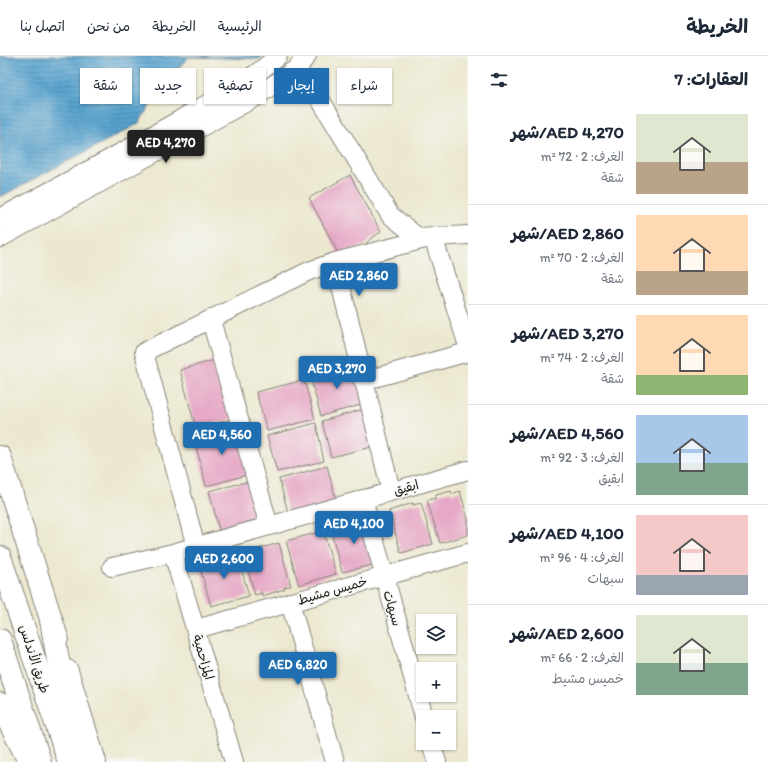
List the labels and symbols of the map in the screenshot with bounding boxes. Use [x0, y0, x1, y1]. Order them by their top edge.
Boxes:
pin: AED 4,270 [120, 130, 212, 164]
pin: AED 2,860 [313, 263, 405, 297]
pin: AED 3,270 [291, 356, 383, 390]
pin: AED 4,560 [176, 422, 268, 456]
street label: ابقيق [392, 477, 421, 499]
pin: AED 4,100 [308, 511, 400, 545]
pin: AED 2,600 [178, 546, 270, 580]
street label: خميس مشيط [295, 573, 369, 609]
street label: سبهات [379, 589, 405, 628]
street label: طريق الأندلس [15, 623, 54, 696]
street label: المزاحمية [189, 633, 217, 682]
pin: AED 6,820 [252, 652, 344, 686]

